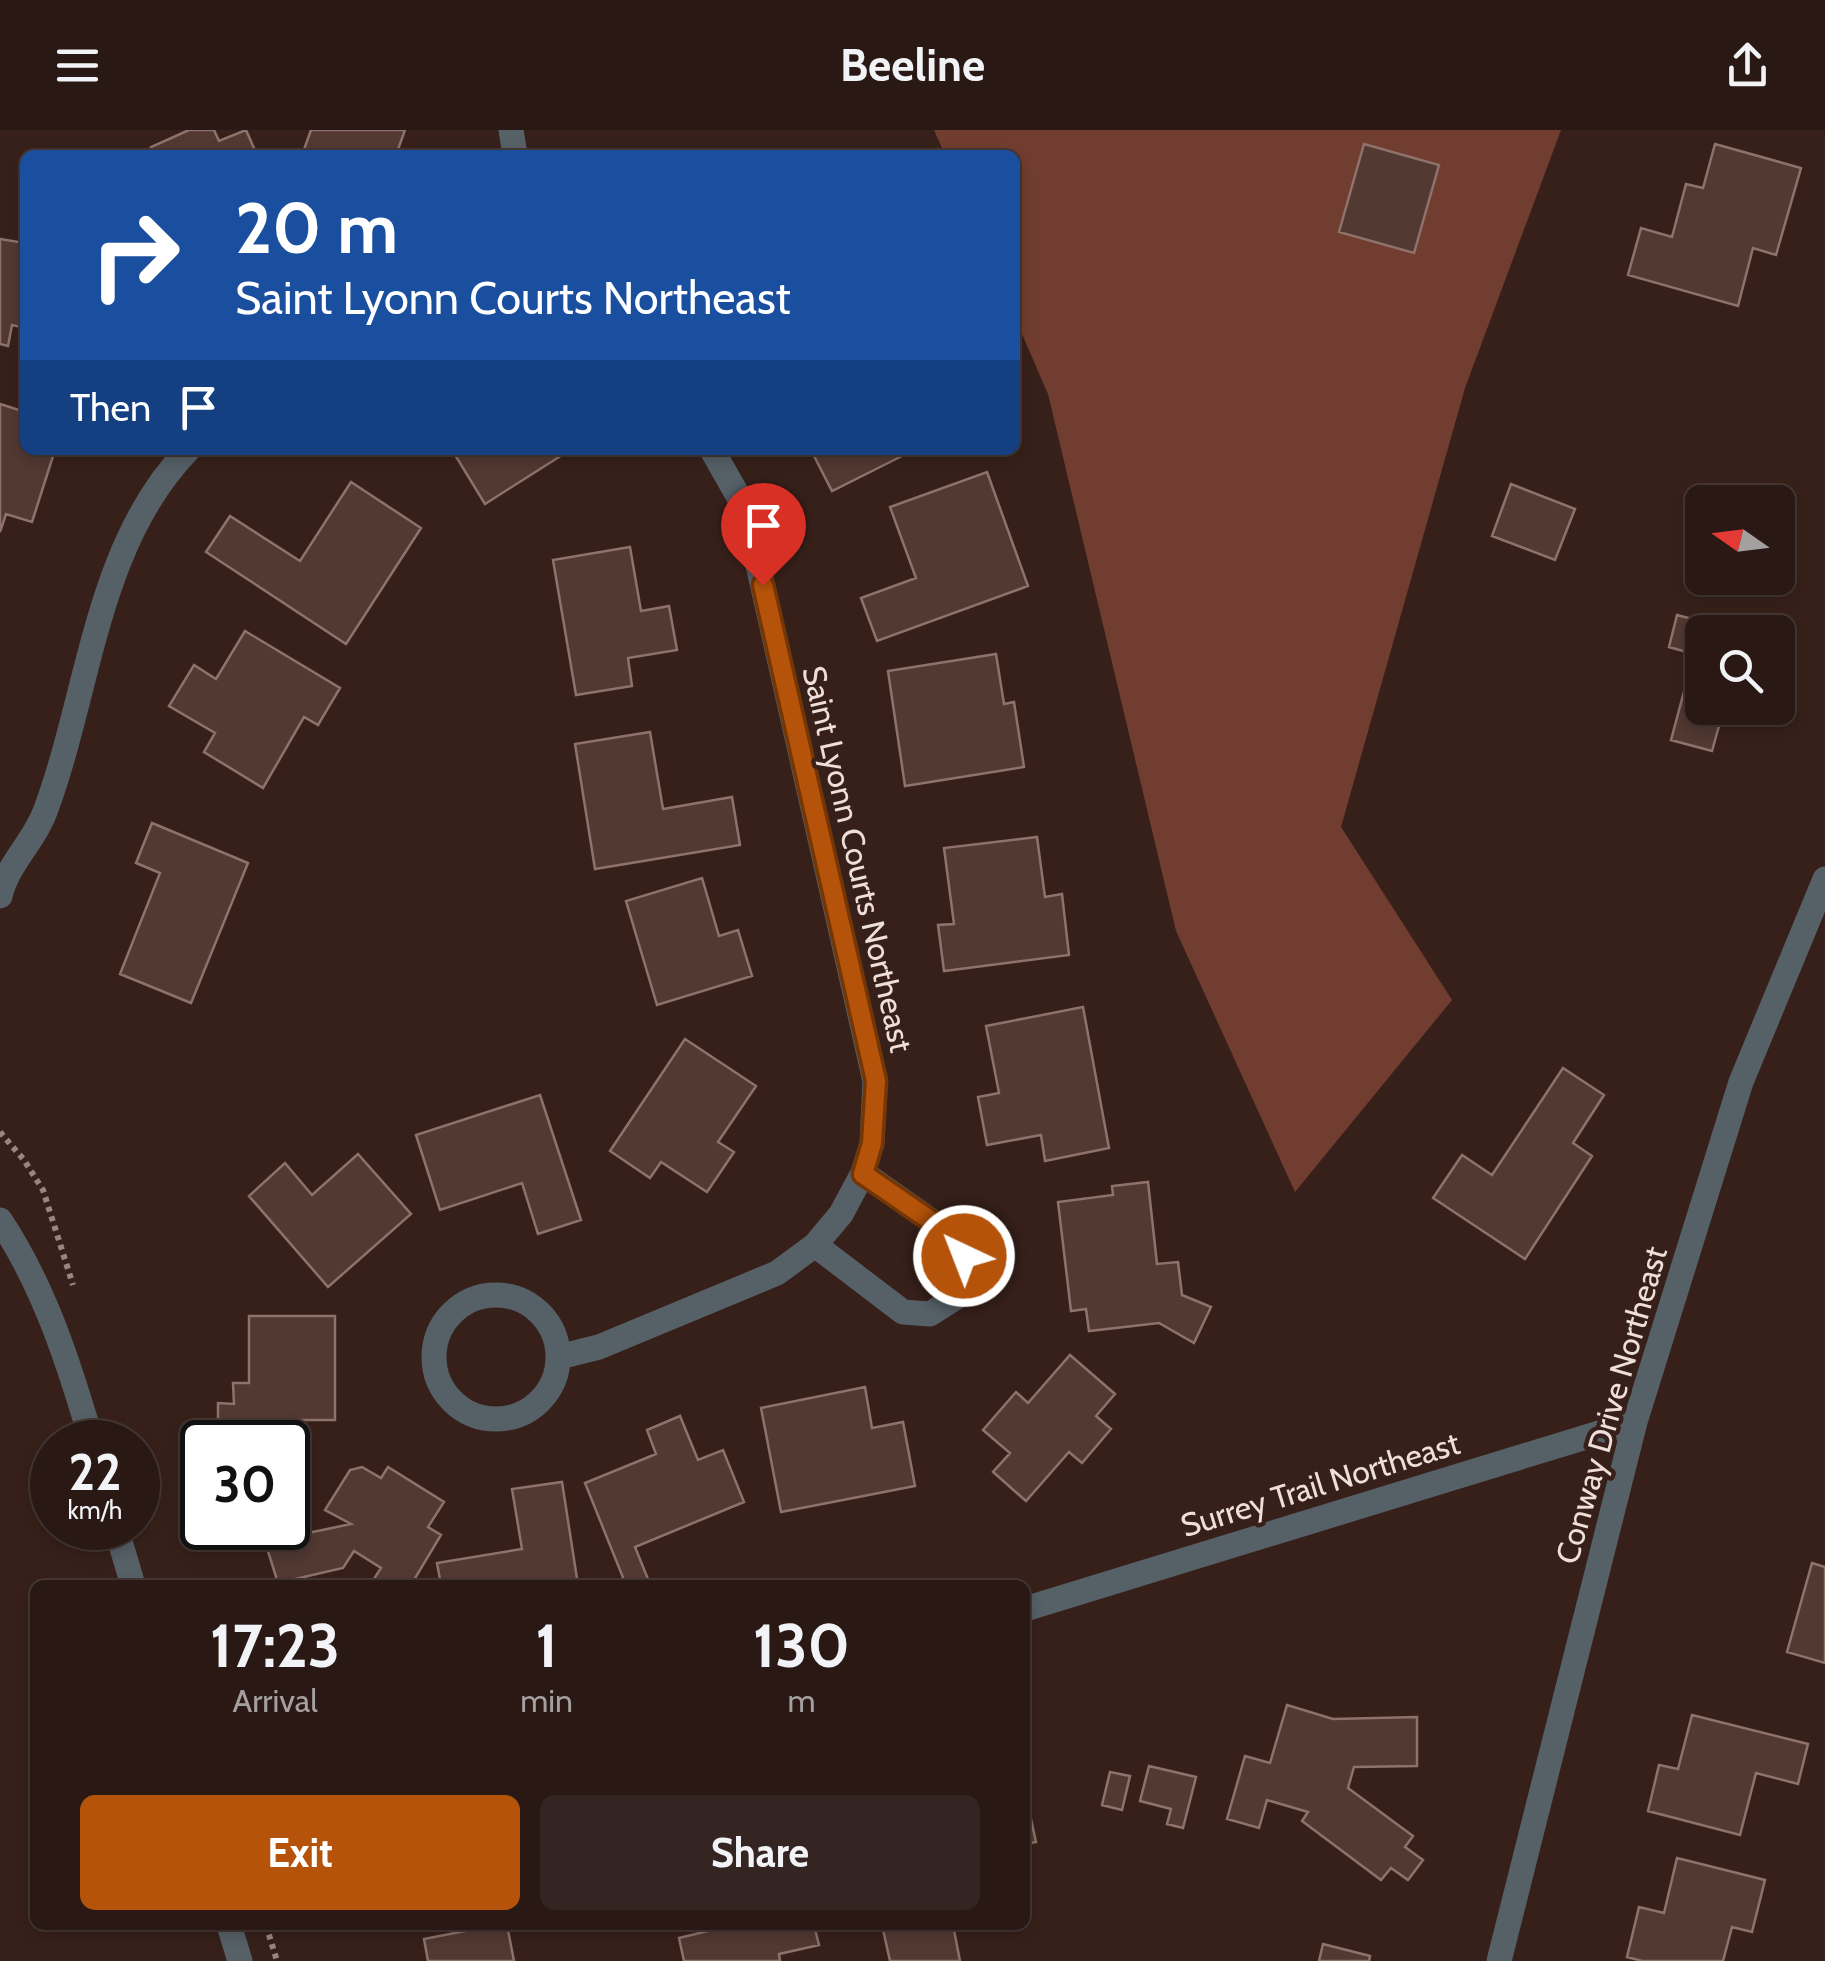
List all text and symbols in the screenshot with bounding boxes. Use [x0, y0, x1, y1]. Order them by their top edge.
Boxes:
icon: menu [50, 38, 105, 93]
text: Beeline [840, 38, 985, 92]
icon: share [1720, 38, 1775, 93]
text: 20 m [235, 185, 398, 271]
icon: right [70, 190, 200, 320]
text: Saint Lyonn Courts Northeast [235, 271, 791, 325]
icon: arrive [171, 380, 226, 435]
text: Then [70, 384, 151, 431]
pin [721, 483, 806, 586]
north arrow [1685, 485, 1795, 595]
map controls [1685, 485, 1795, 725]
icon: arrive [736, 498, 791, 553]
button: search [1685, 615, 1795, 725]
street label: Saint Lyonn Courts Northeast [795, 662, 921, 1056]
position arrow [912, 1204, 1016, 1308]
street label: Conway Drive Northeast [1547, 1242, 1675, 1568]
speed limit sign: 30 [180, 1420, 310, 1550]
street label: Surrey Trail Northeast [1176, 1423, 1464, 1545]
text: 22 [69, 1442, 121, 1503]
text: km/h [68, 1495, 122, 1525]
text: 17:23 [210, 1609, 340, 1682]
text: 1 [536, 1609, 558, 1682]
text: 130 [753, 1609, 850, 1682]
text: Arrival [233, 1681, 318, 1720]
text: min [520, 1681, 573, 1720]
text: m [787, 1681, 816, 1720]
button: Exit [80, 1795, 520, 1910]
button: Share [540, 1795, 980, 1910]

